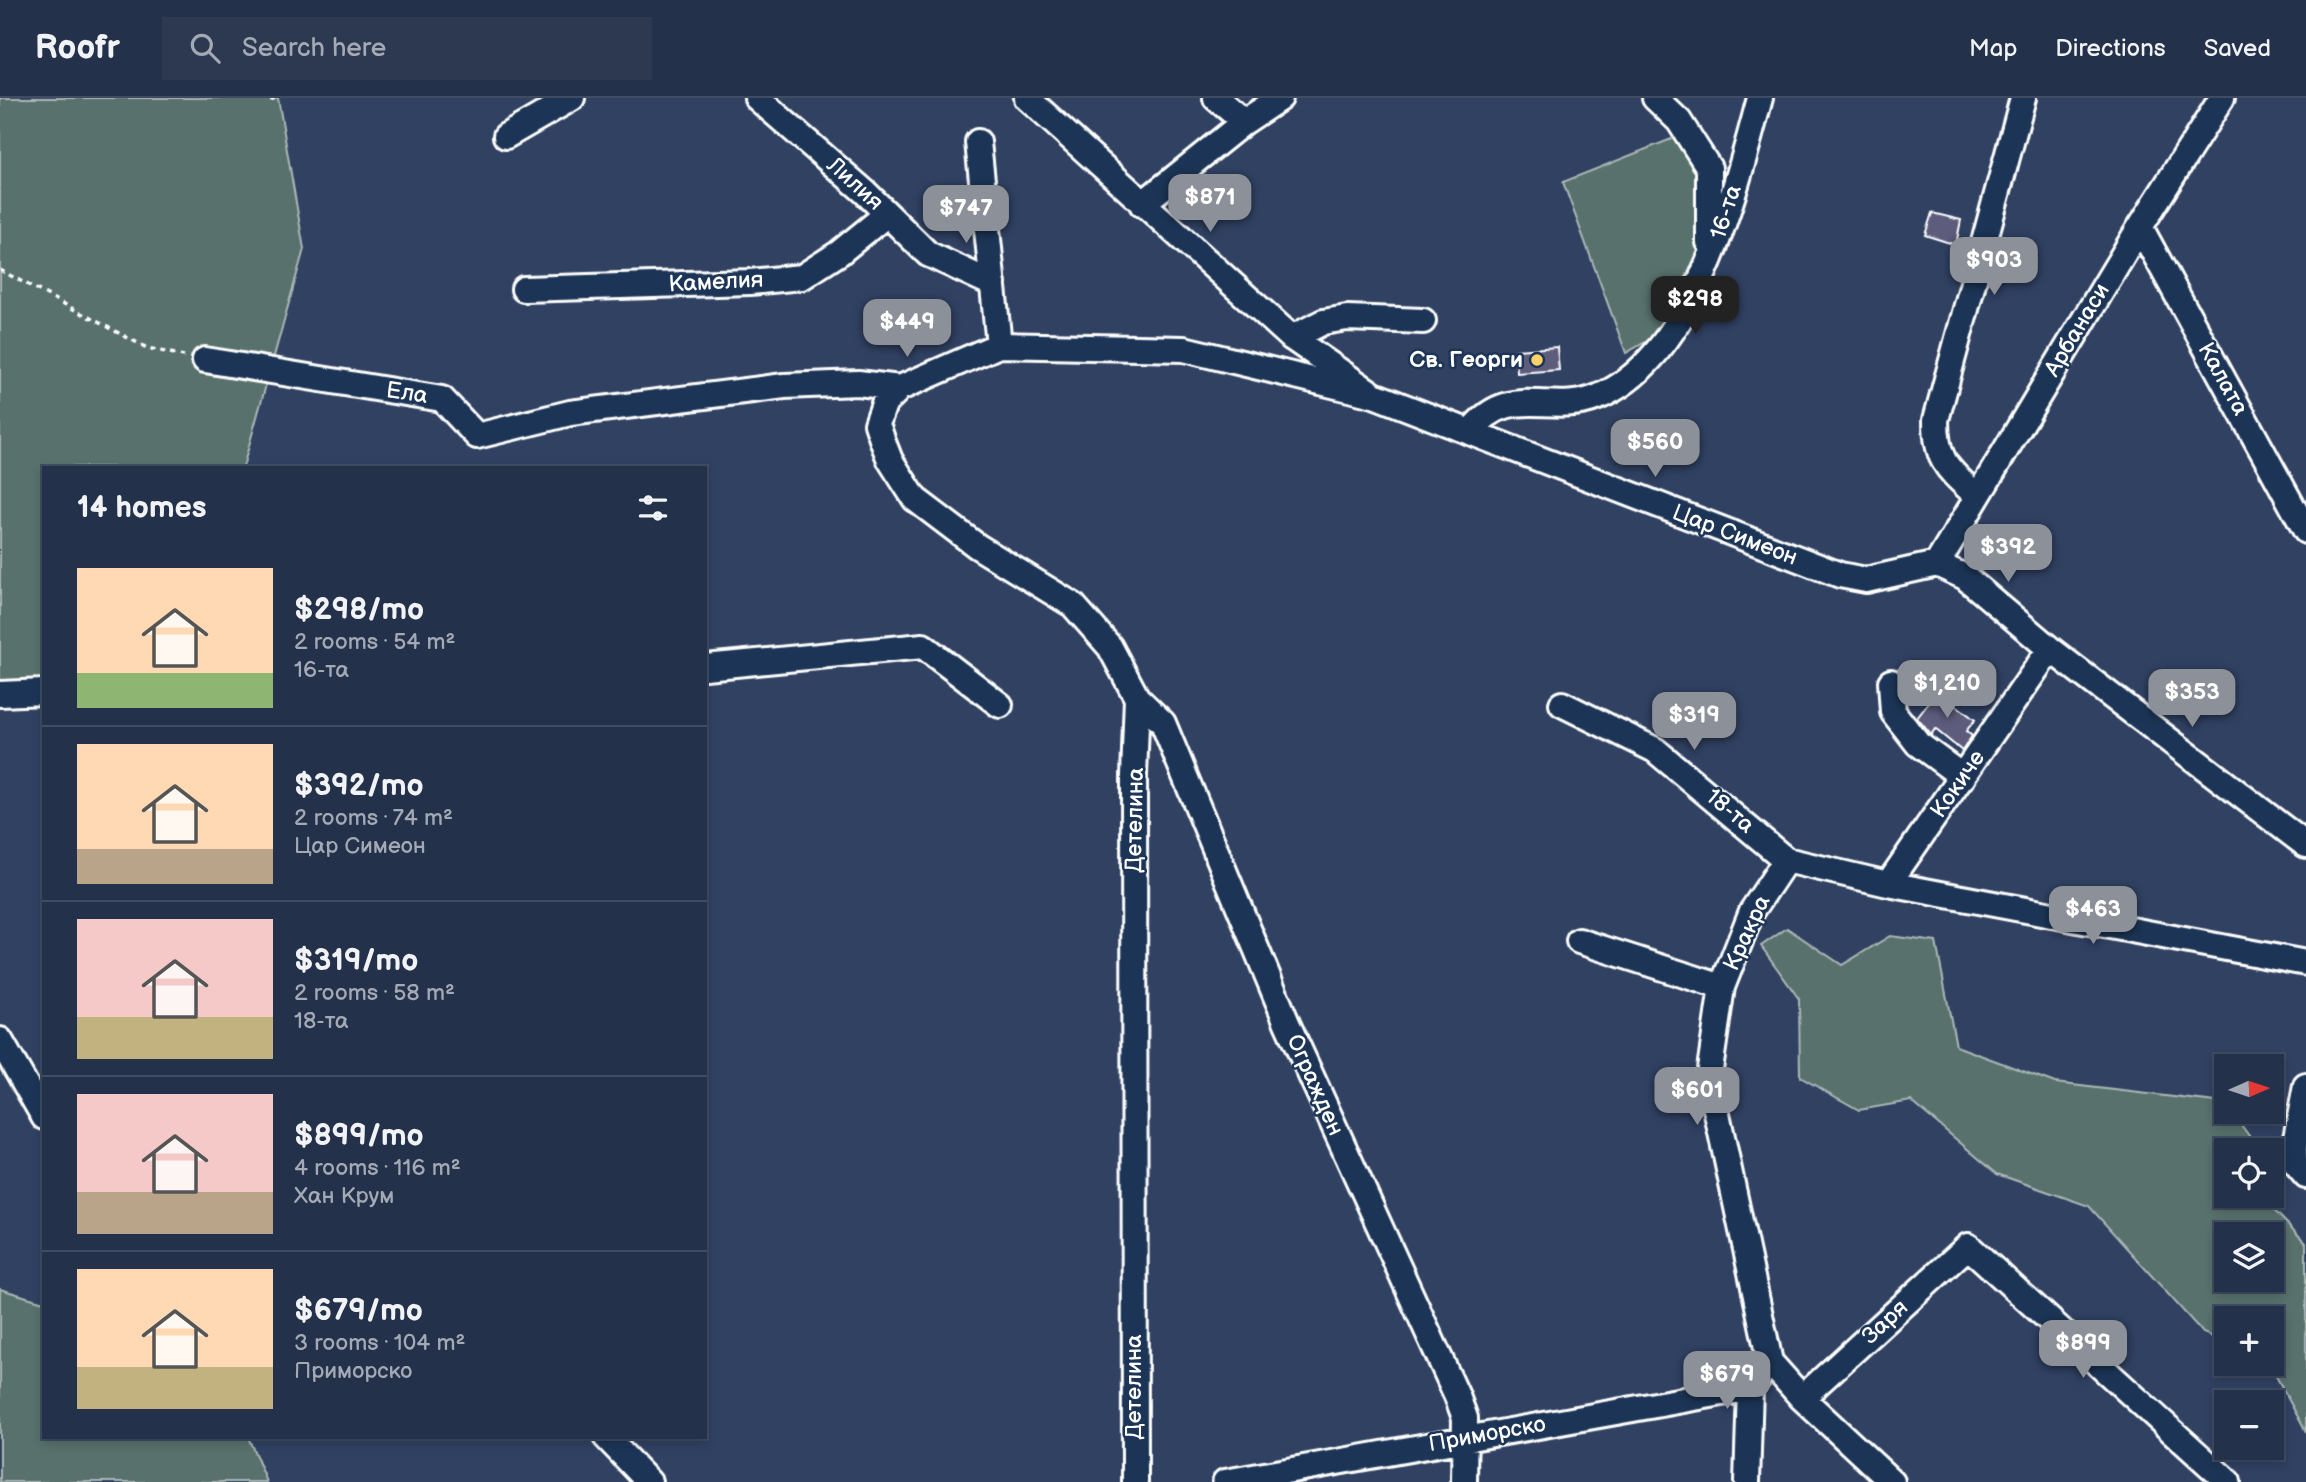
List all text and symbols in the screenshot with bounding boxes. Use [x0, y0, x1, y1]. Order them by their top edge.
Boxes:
search box [162, 17, 652, 80]
text: Roofr [35, 28, 120, 68]
icon: search [186, 29, 224, 67]
text: Search here [242, 33, 386, 64]
text: Map [1969, 34, 2017, 63]
text: Directions [2055, 34, 2166, 63]
text: Saved [2204, 34, 2271, 63]
street label: Лилия [820, 151, 889, 217]
pin: $871 [1169, 174, 1251, 234]
street label: 16-та [1704, 181, 1748, 243]
text: $871 [1184, 183, 1236, 211]
pin: $747 [925, 186, 1007, 245]
text: $747 [939, 194, 993, 222]
pin: $903 [1953, 238, 2035, 297]
text: $903 [1966, 246, 2022, 274]
street label: Камелия [668, 266, 764, 298]
pin: $298 [1654, 276, 1736, 336]
street label: Арбанаси [2038, 278, 2116, 383]
text: $298 [1667, 285, 1723, 313]
pin: $449 [866, 300, 948, 359]
text: $449 [879, 308, 935, 336]
street label: Калата [2192, 338, 2255, 421]
place label: Св. Георги [1409, 346, 1523, 374]
marker: Св. Георги [1529, 352, 1545, 368]
street label: Ела [384, 376, 430, 410]
pin: $560 [1614, 420, 1696, 479]
text: $560 [1627, 428, 1683, 456]
icon: filters [634, 489, 672, 527]
text: 14 homes [77, 490, 206, 526]
street label: Цар Симеон [1668, 498, 1802, 572]
pin: $392 [1967, 524, 2049, 584]
text: $392 [1980, 533, 2036, 561]
text: $298/mo [294, 592, 424, 628]
icon: home [133, 596, 217, 680]
text: 2 rooms · 54 m² [294, 628, 456, 656]
text: 16-та [294, 656, 349, 684]
pin: $1,210 [1890, 660, 2004, 720]
text: $1,210 [1913, 669, 1981, 697]
pin: $353 [2151, 670, 2233, 729]
text: $353 [2164, 678, 2220, 706]
pin: $319 [1653, 692, 1735, 752]
text: $319 [1668, 701, 1720, 729]
street label: Кокиче [1925, 744, 1992, 823]
street label: Детелина [1120, 767, 1150, 873]
text: $392/mo [294, 768, 424, 804]
icon: home [133, 772, 217, 856]
street label: 18-та [1700, 783, 1760, 840]
text: 2 rooms · 74 m² [294, 804, 453, 832]
text: Цар Симеон [294, 832, 426, 860]
pin: $463 [2052, 886, 2134, 946]
street label: Кракра [1717, 890, 1777, 975]
text: $463 [2065, 895, 2121, 923]
text: $319/mo [294, 943, 418, 979]
icon: home [133, 947, 217, 1031]
text: 2 rooms · 58 m² [294, 979, 455, 1007]
text: 18-та [294, 1007, 349, 1035]
street label: Огражден [1280, 1030, 1350, 1140]
north arrow [2214, 1054, 2284, 1124]
map controls [2214, 1054, 2284, 1460]
pin: $601 [1656, 1068, 1738, 1127]
text: $601 [1670, 1076, 1724, 1104]
text: $899/mo [294, 1118, 424, 1154]
icon: home [133, 1122, 217, 1206]
button: locate [2214, 1138, 2284, 1208]
text: 4 rooms · 116 m² [294, 1154, 461, 1182]
text: Хан Крум [294, 1182, 394, 1210]
button: layers [2214, 1222, 2284, 1292]
text: $679/mo [294, 1293, 423, 1329]
street label: Заря [1856, 1294, 1914, 1350]
icon: home [133, 1297, 217, 1381]
button: + [2214, 1306, 2284, 1376]
pin: $899 [2042, 1320, 2124, 1380]
text: 3 rooms · 104 m² [294, 1329, 465, 1357]
text: $899 [2055, 1329, 2111, 1357]
street label: Детелина [1120, 1334, 1148, 1440]
pin: $679 [1686, 1352, 1768, 1411]
text: Приморско [294, 1357, 412, 1385]
text: $679 [1699, 1360, 1755, 1388]
button: − [2214, 1390, 2284, 1460]
street label: Приморско [1426, 1410, 1548, 1458]

